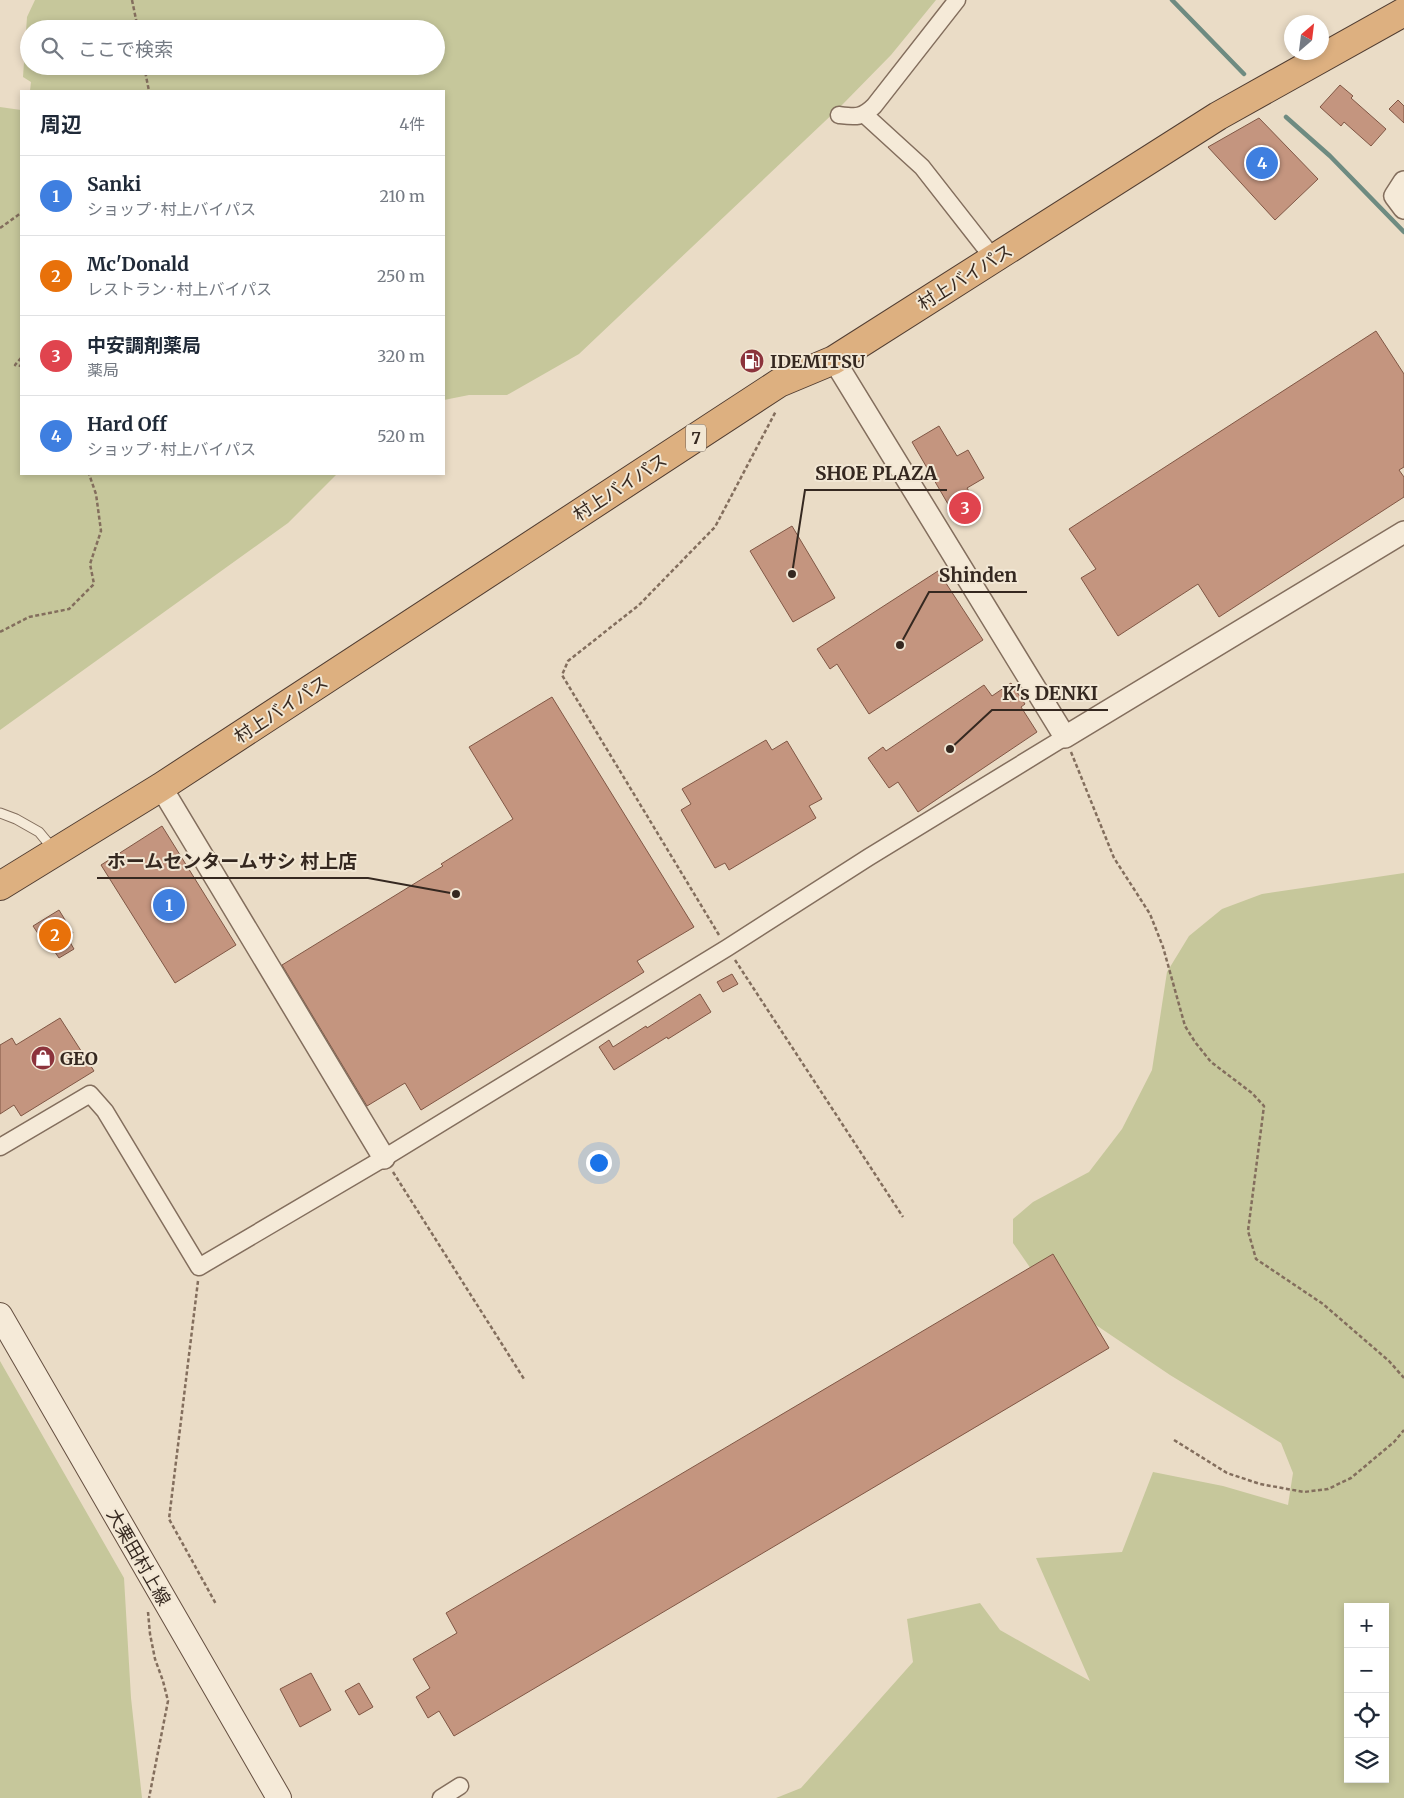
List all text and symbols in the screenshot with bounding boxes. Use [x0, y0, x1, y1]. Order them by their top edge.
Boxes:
north arrow [1284, 15, 1329, 60]
search box [20, 20, 445, 75]
icon: search [38, 34, 66, 62]
text: ここで検索 [78, 37, 173, 61]
text: 周辺 [40, 111, 82, 138]
text: 4件 [399, 114, 425, 134]
pin: 4 [1246, 144, 1278, 182]
text: Sanki [87, 172, 141, 196]
text: 1 [52, 186, 60, 206]
text: 210 m [380, 186, 425, 206]
text: ショップ · 村上バイパス [87, 199, 256, 219]
street label: 村上バイパス [913, 239, 1017, 315]
text: Mc'Donald [87, 252, 189, 276]
text: 2 [51, 266, 61, 286]
text: 250 m [377, 266, 425, 286]
text: レストラン · 村上バイパス [87, 279, 272, 299]
text: 中安調剤薬局 [87, 333, 201, 357]
text: 3 [51, 346, 61, 366]
text: 320 m [377, 346, 425, 366]
fuel station icon: IDEMITSU [739, 348, 765, 374]
place label: IDEMITSU [770, 350, 866, 373]
text: 薬局 [87, 360, 119, 380]
text: Hard Off [87, 412, 167, 436]
road number: 7 [686, 424, 706, 452]
text: 4 [51, 426, 61, 446]
text: 520 m [377, 426, 425, 446]
text: ショップ · 村上バイパス [87, 439, 256, 459]
street label: 村上バイパス [569, 448, 671, 526]
callout: SHOE PLAZA [805, 456, 947, 490]
text: SHOE PLAZA [815, 461, 938, 485]
pin: 3 [949, 489, 981, 527]
callout: Shinden [929, 558, 1027, 592]
text: Shinden [939, 563, 1017, 587]
street label: 村上バイパス [230, 670, 332, 748]
callout: K's DENKI [992, 676, 1108, 710]
text: K's DENKI [1002, 681, 1098, 705]
callout: ホームセンタームサシ 村上店 [97, 844, 368, 878]
text: ホームセンタームサシ 村上店 [107, 849, 357, 873]
pin: 1 [153, 886, 185, 924]
pin: 2 [39, 916, 71, 954]
shop icon: GEO [30, 1045, 56, 1071]
place label: GEO [60, 1047, 98, 1070]
your location [586, 1150, 612, 1176]
street label: 大栗田村上線 [102, 1504, 176, 1610]
map controls [1344, 1603, 1389, 1783]
button: + [1344, 1603, 1389, 1648]
button: − [1344, 1648, 1389, 1693]
button: locate [1344, 1693, 1389, 1738]
button: layers [1344, 1738, 1389, 1783]

